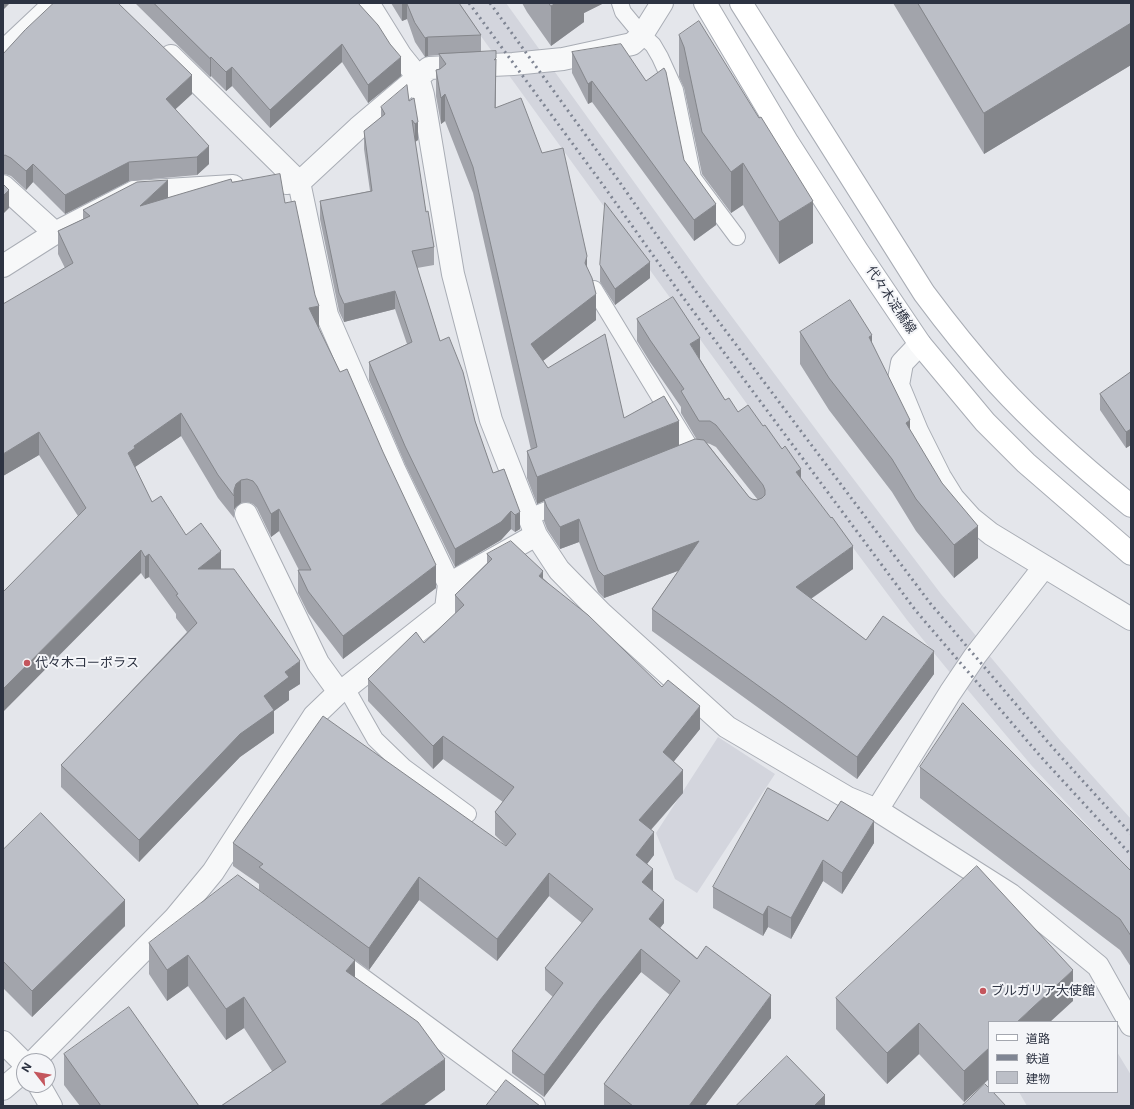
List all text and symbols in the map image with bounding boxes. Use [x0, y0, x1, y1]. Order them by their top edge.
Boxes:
street label: 代々木淀橋線 [863, 263, 919, 337]
place label: 代々木コーポラス [35, 655, 139, 671]
marker: 代々木コーポラス [22, 658, 32, 668]
place label: ブルガリア大使館 [991, 983, 1095, 999]
marker: ブルガリア大使館 [978, 986, 988, 996]
legend [988, 1021, 1118, 1093]
text: 道路 [1026, 1031, 1050, 1046]
text: 鉄道 [1026, 1051, 1050, 1066]
north arrow [16, 1053, 56, 1093]
text: N [18, 1060, 35, 1075]
text: 建物 [1026, 1071, 1050, 1086]

